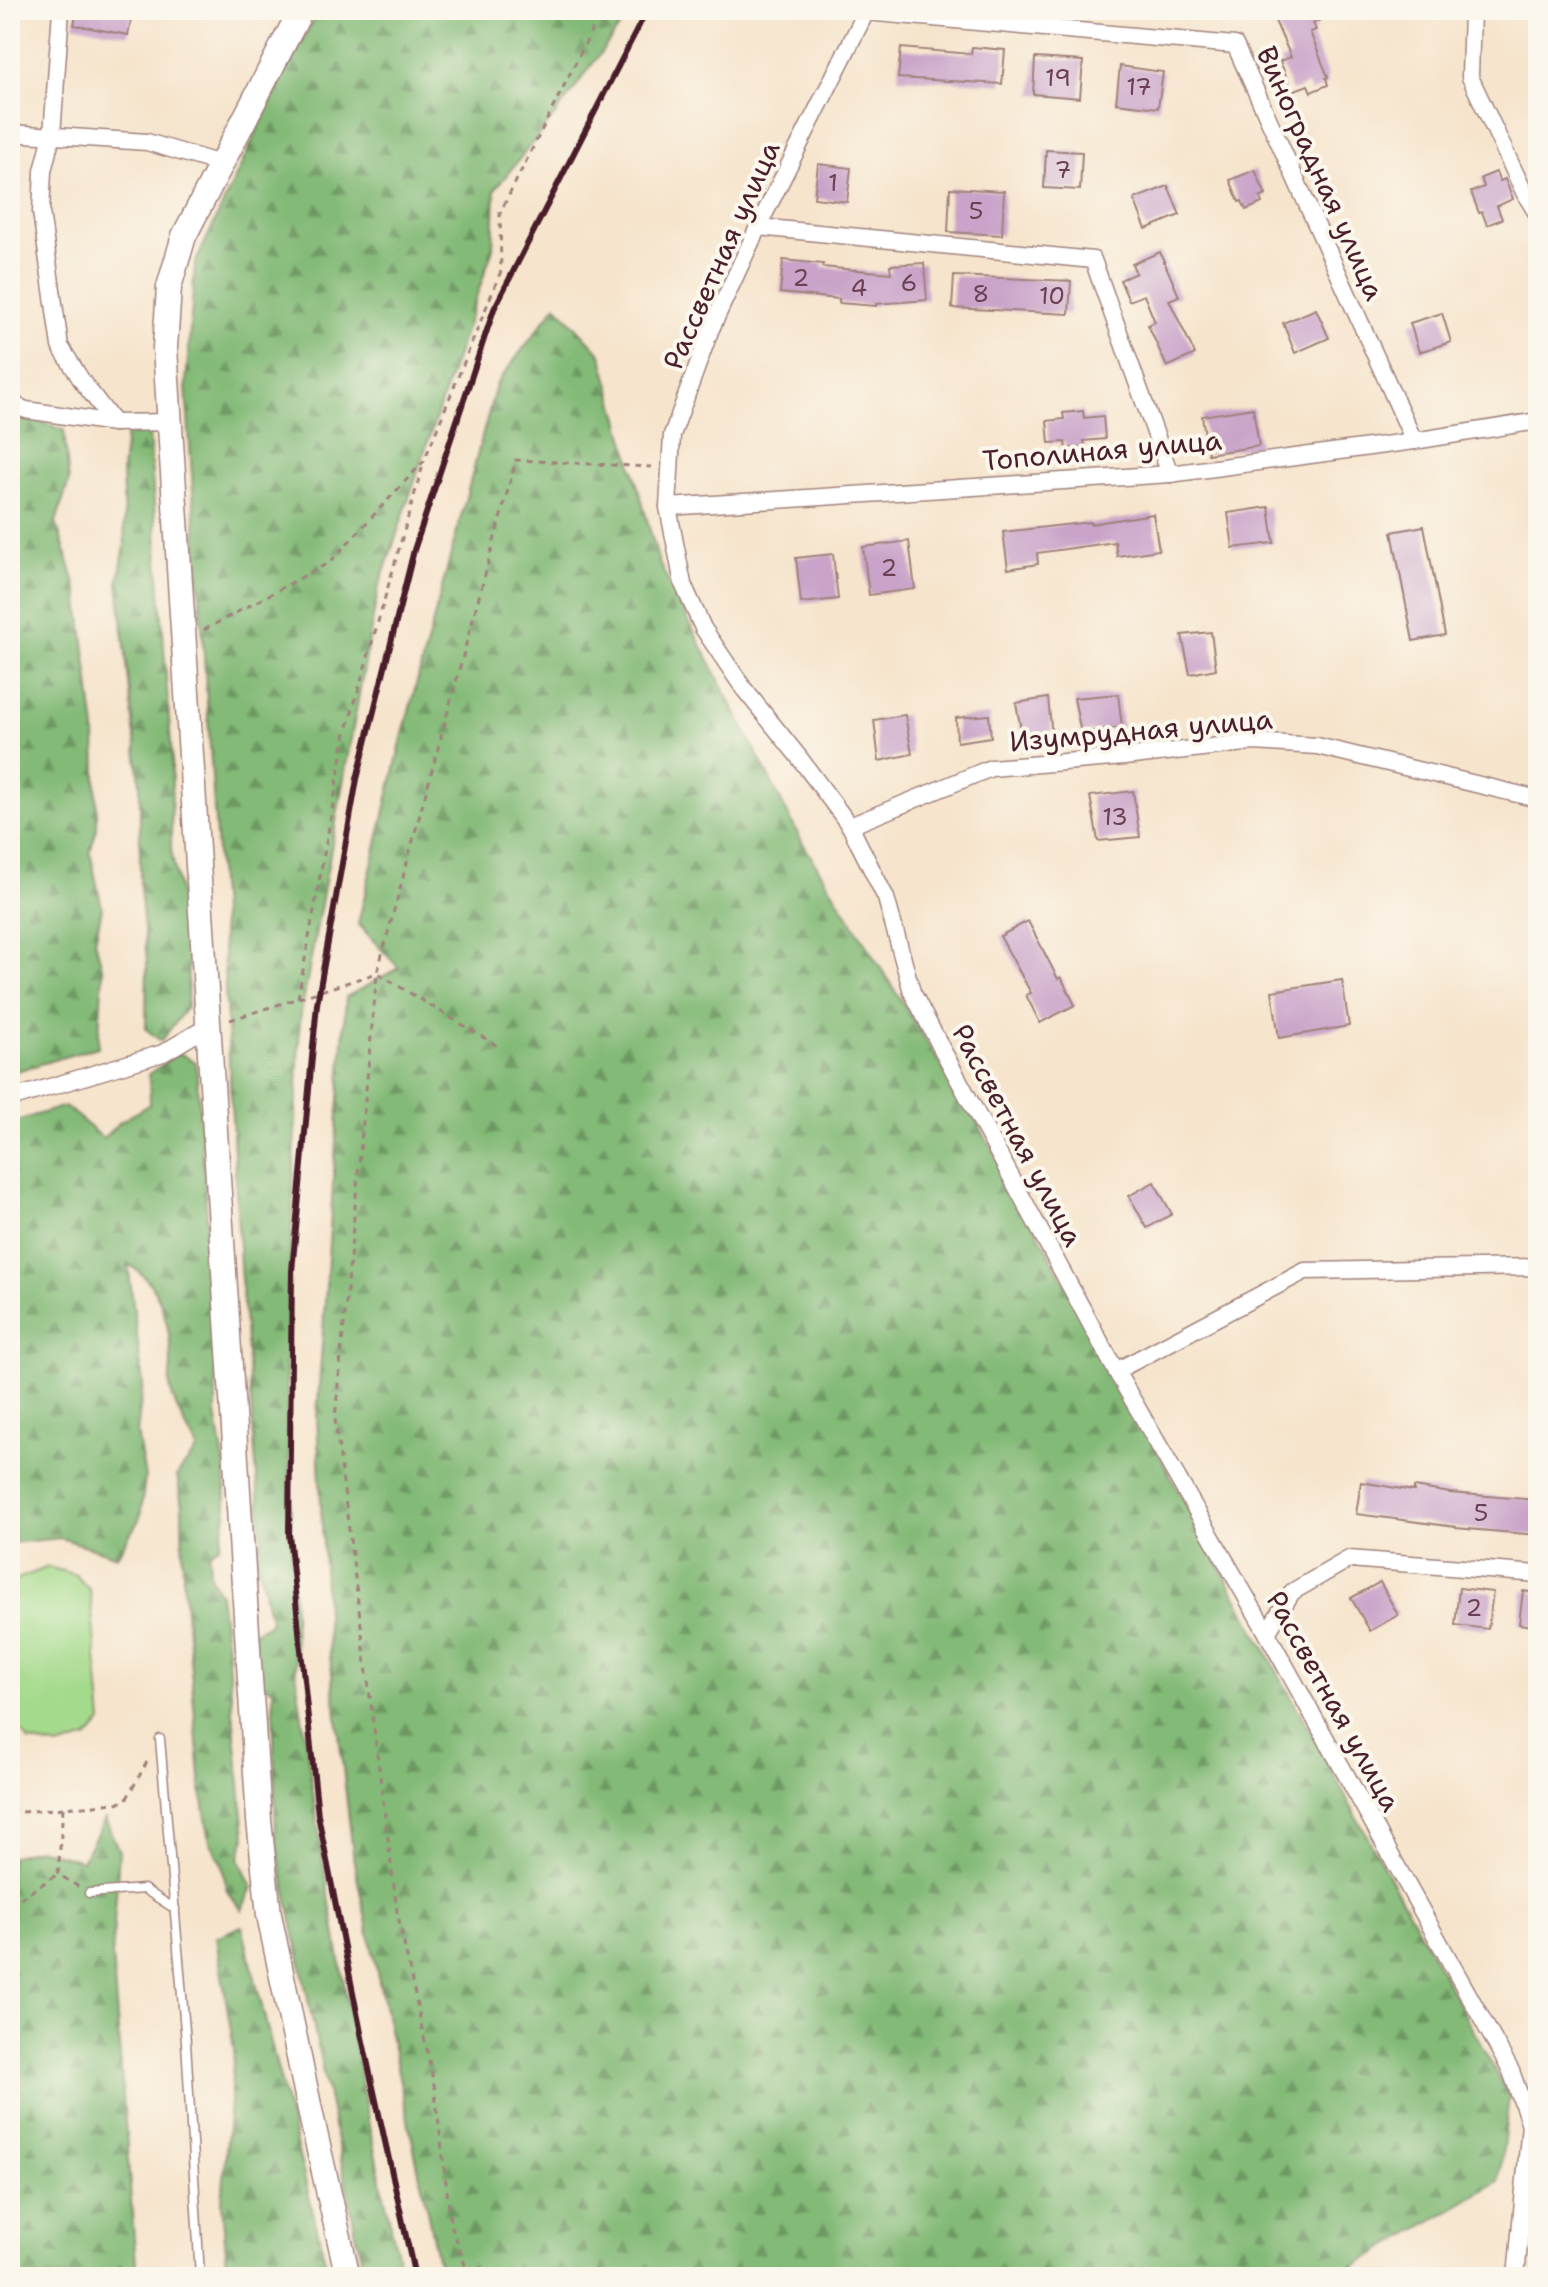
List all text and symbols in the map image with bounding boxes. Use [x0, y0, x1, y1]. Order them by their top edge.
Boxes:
street label: Виноградная улица [1248, 40, 1394, 306]
house number: 19 [1045, 62, 1071, 94]
house number: 17 [1126, 71, 1152, 103]
street label: Рассветная улица [654, 135, 788, 375]
house number: 7 [1055, 154, 1071, 186]
house number: 1 [828, 167, 838, 199]
house number: 5 [969, 195, 983, 227]
house number: 2 [793, 262, 809, 294]
house number: 6 [901, 267, 917, 299]
house number: 4 [851, 272, 867, 304]
house number: 8 [973, 278, 989, 310]
house number: 10 [1039, 280, 1065, 312]
street label: Тополиная улица [981, 421, 1223, 479]
house number: 2 [881, 552, 897, 584]
street label: Изумрудная улица [1008, 700, 1274, 760]
house number: 13 [1102, 801, 1128, 833]
street label: Рассветная улица [943, 1017, 1093, 1253]
house number: 5 [1474, 1497, 1488, 1529]
street label: Рассветная улица [1258, 1584, 1410, 1818]
house number: 2 [1466, 1592, 1482, 1624]

